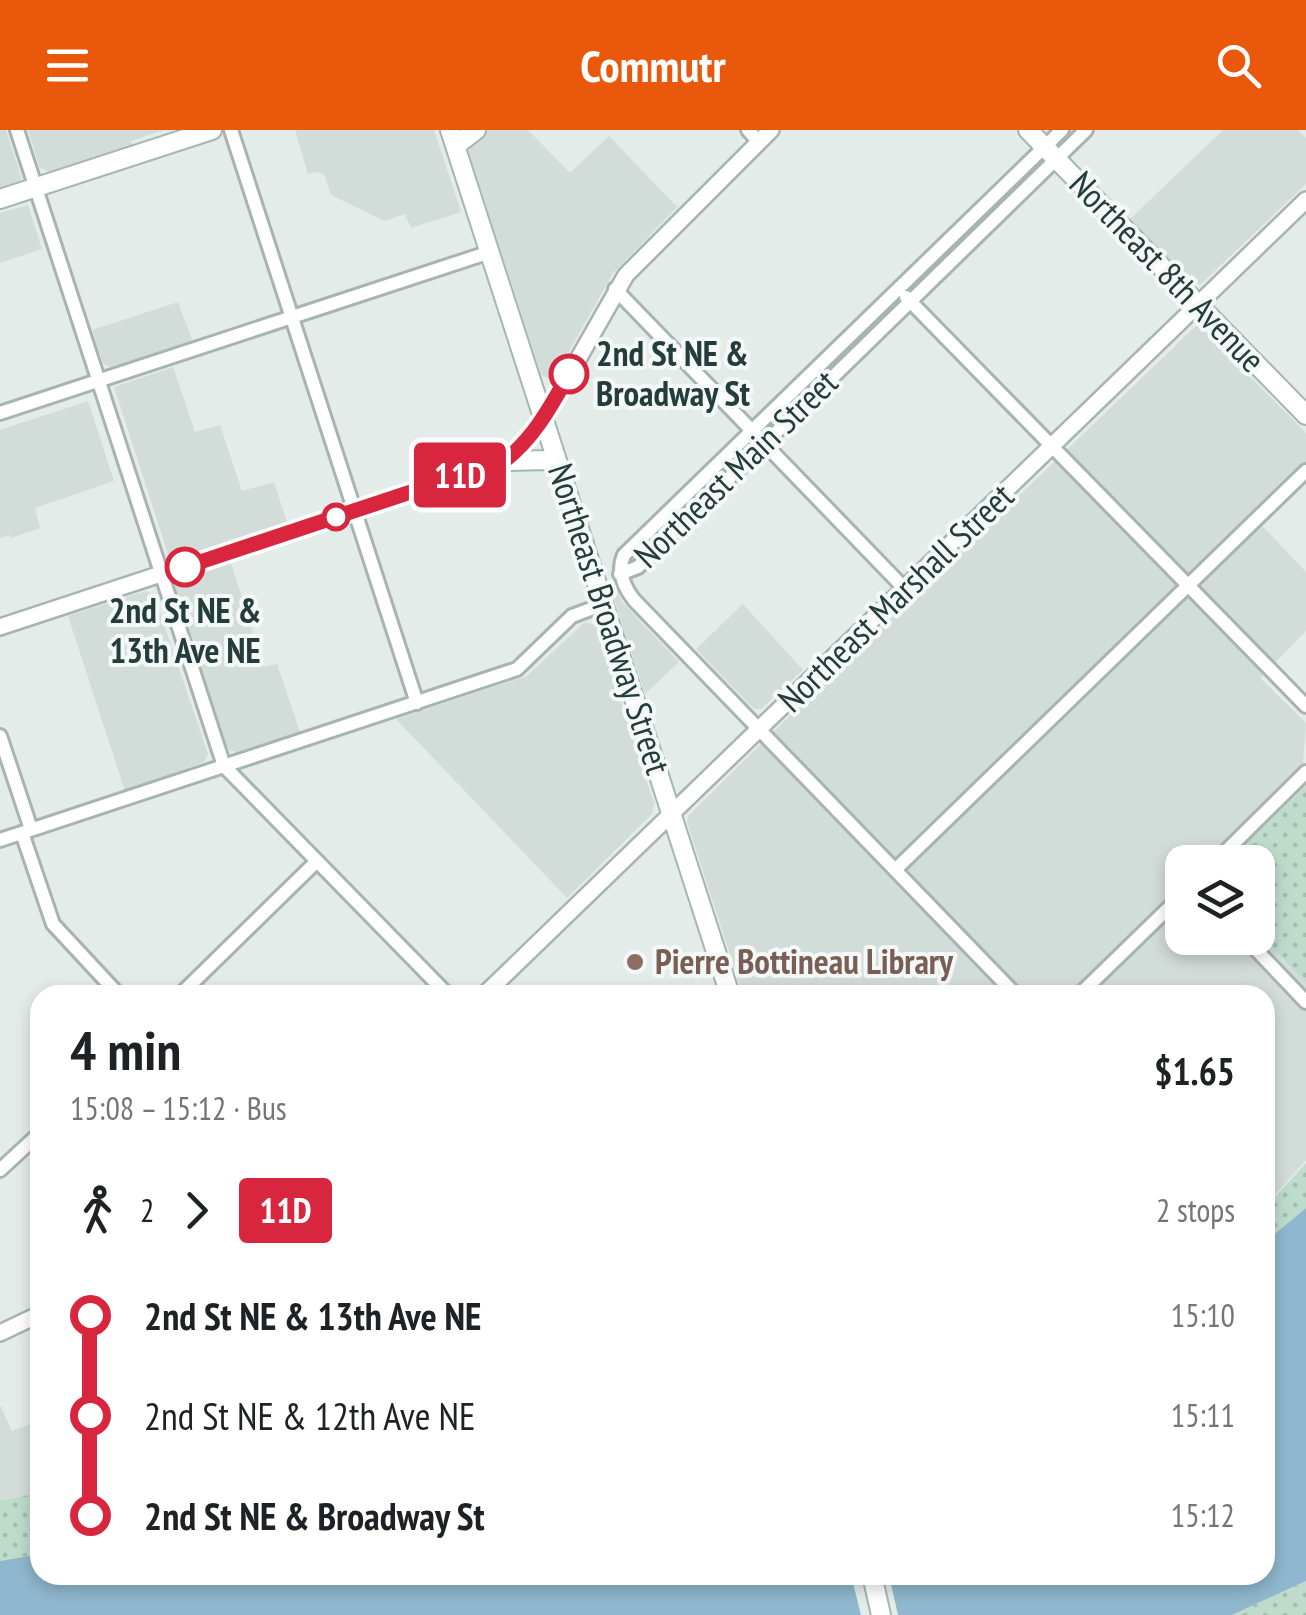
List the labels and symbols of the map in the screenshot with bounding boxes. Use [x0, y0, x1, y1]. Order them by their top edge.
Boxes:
street label: Northeast 8th Avenue [1060, 161, 1275, 382]
place label: 2nd St NE & Broadway St [596, 330, 750, 416]
marker: 2nd St NE & Broadway St [550, 355, 588, 393]
street label: Northeast Main Street [624, 359, 847, 577]
line badge: 11D [402, 442, 518, 508]
street label: Northeast Broadway Street [538, 458, 682, 780]
street label: Northeast Marshall Street [768, 473, 1023, 722]
unlabelled marker [323, 504, 349, 530]
marker: 2nd St NE & 13th Ave NE [166, 548, 204, 586]
place label: 2nd St NE & 13th Ave NE [109, 587, 261, 673]
place label: Pierre Bottineau Library [655, 938, 954, 984]
marker: Pierre Bottineau Library [624, 951, 646, 973]

